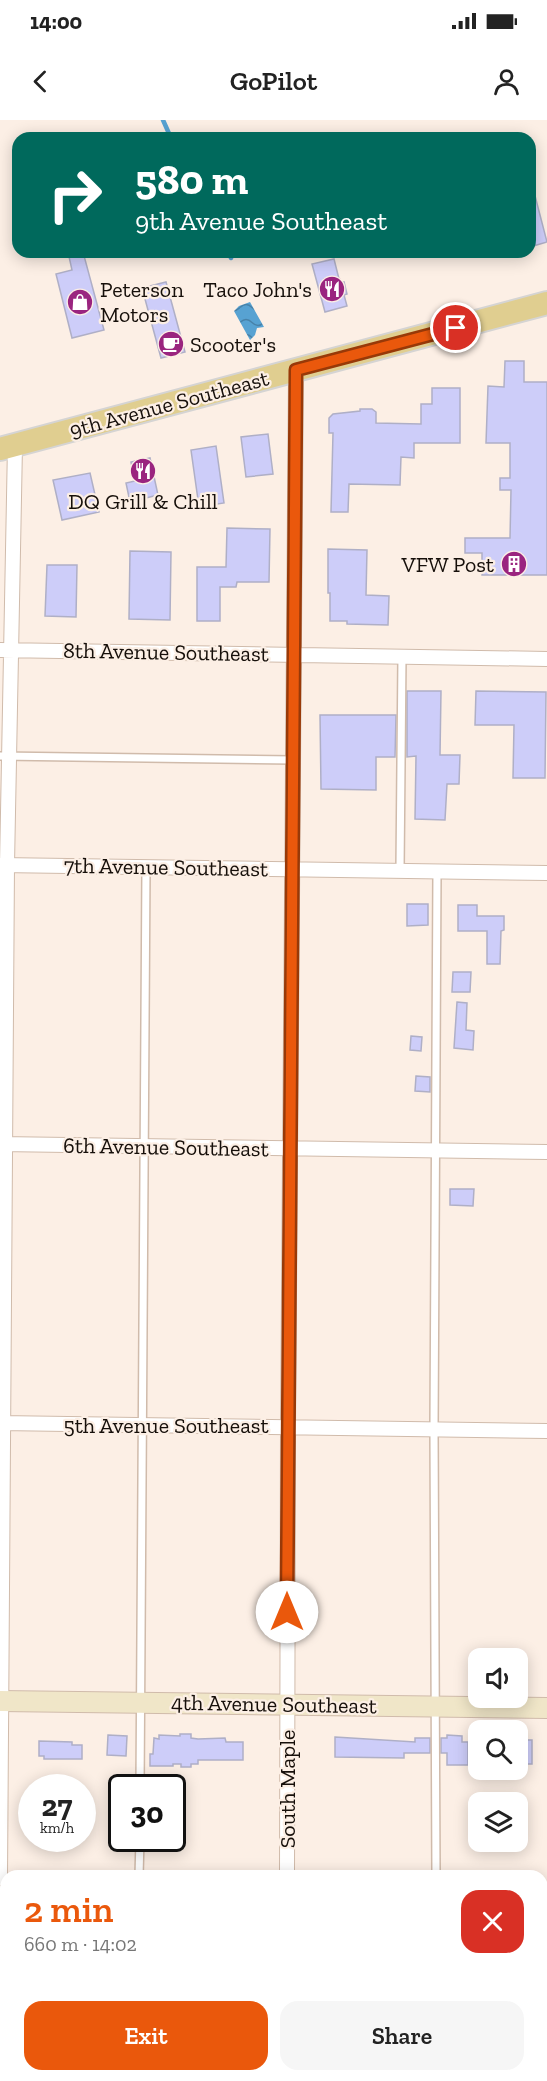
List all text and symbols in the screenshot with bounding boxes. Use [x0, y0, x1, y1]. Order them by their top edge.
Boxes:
text: 14:00 [30, 8, 82, 35]
icon: back [24, 65, 57, 98]
text: GoPilot [230, 65, 317, 97]
icon: person [490, 65, 523, 98]
text: 580 m [135, 154, 248, 205]
icon: right [36, 156, 114, 234]
text: 9th Avenue Southeast [135, 205, 387, 237]
restaurant icon: Taco John's [317, 274, 347, 304]
place label: Peterson Motors [100, 276, 184, 328]
place label: Taco John's [203, 276, 312, 303]
shop icon: Peterson Motors [65, 287, 95, 317]
pin [430, 302, 481, 353]
icon: arrive [439, 311, 472, 344]
cafe icon: Scooter's [156, 329, 186, 359]
place label: Scooter's [190, 331, 276, 358]
street label: 9th Avenue Southeast [66, 364, 273, 444]
restaurant icon: DQ Grill & Chill [128, 456, 158, 486]
place label: DQ Grill & Chill [68, 488, 218, 515]
building icon: VFW Post [499, 549, 529, 579]
place label: VFW Post [400, 551, 495, 578]
street label: 8th Avenue Southeast [63, 637, 270, 667]
street label: 7th Avenue Southeast [64, 852, 269, 882]
street label: 6th Avenue Southeast [63, 1132, 270, 1162]
street label: 5th Avenue Southeast [63, 1412, 269, 1439]
position arrow [255, 1580, 319, 1644]
map controls [468, 1648, 528, 1852]
button: sound [468, 1648, 528, 1708]
street label: 4th Avenue Southeast [171, 1689, 378, 1719]
button: search [468, 1720, 528, 1780]
street label: South Maple [274, 1730, 301, 1848]
speed limit sign: 30 [108, 1774, 186, 1852]
text: 27 [42, 1788, 72, 1824]
button: layers [468, 1792, 528, 1852]
text: km/h [40, 1819, 74, 1837]
text: 2 min [24, 1888, 113, 1931]
button: close [461, 1890, 524, 1953]
text: 660 m · 14:02 [24, 1932, 137, 1956]
button: Exit [24, 2001, 268, 2070]
button: Share [280, 2001, 524, 2070]

